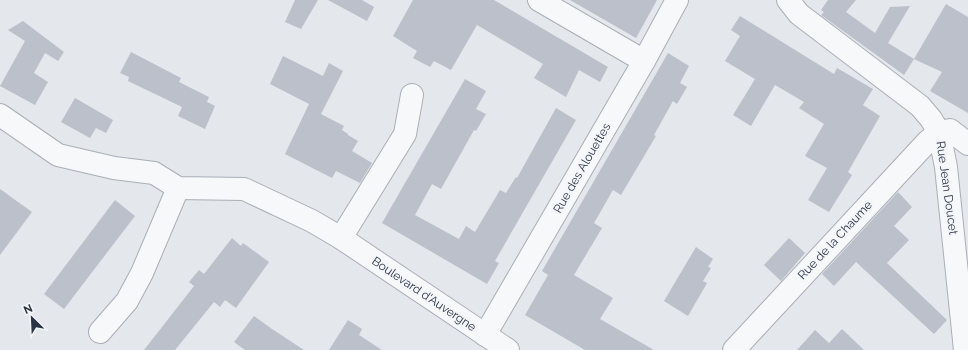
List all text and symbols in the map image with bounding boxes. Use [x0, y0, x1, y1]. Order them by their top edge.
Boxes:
street label: Rue des Alouettes [551, 120, 614, 215]
street label: Rue Jean Doucet [934, 140, 960, 236]
street label: Rue de la Chaume [795, 198, 875, 282]
street label: Boulevard d'Auvergne [369, 254, 479, 334]
north arrow [12, 298, 52, 338]
text: N [22, 302, 35, 317]

